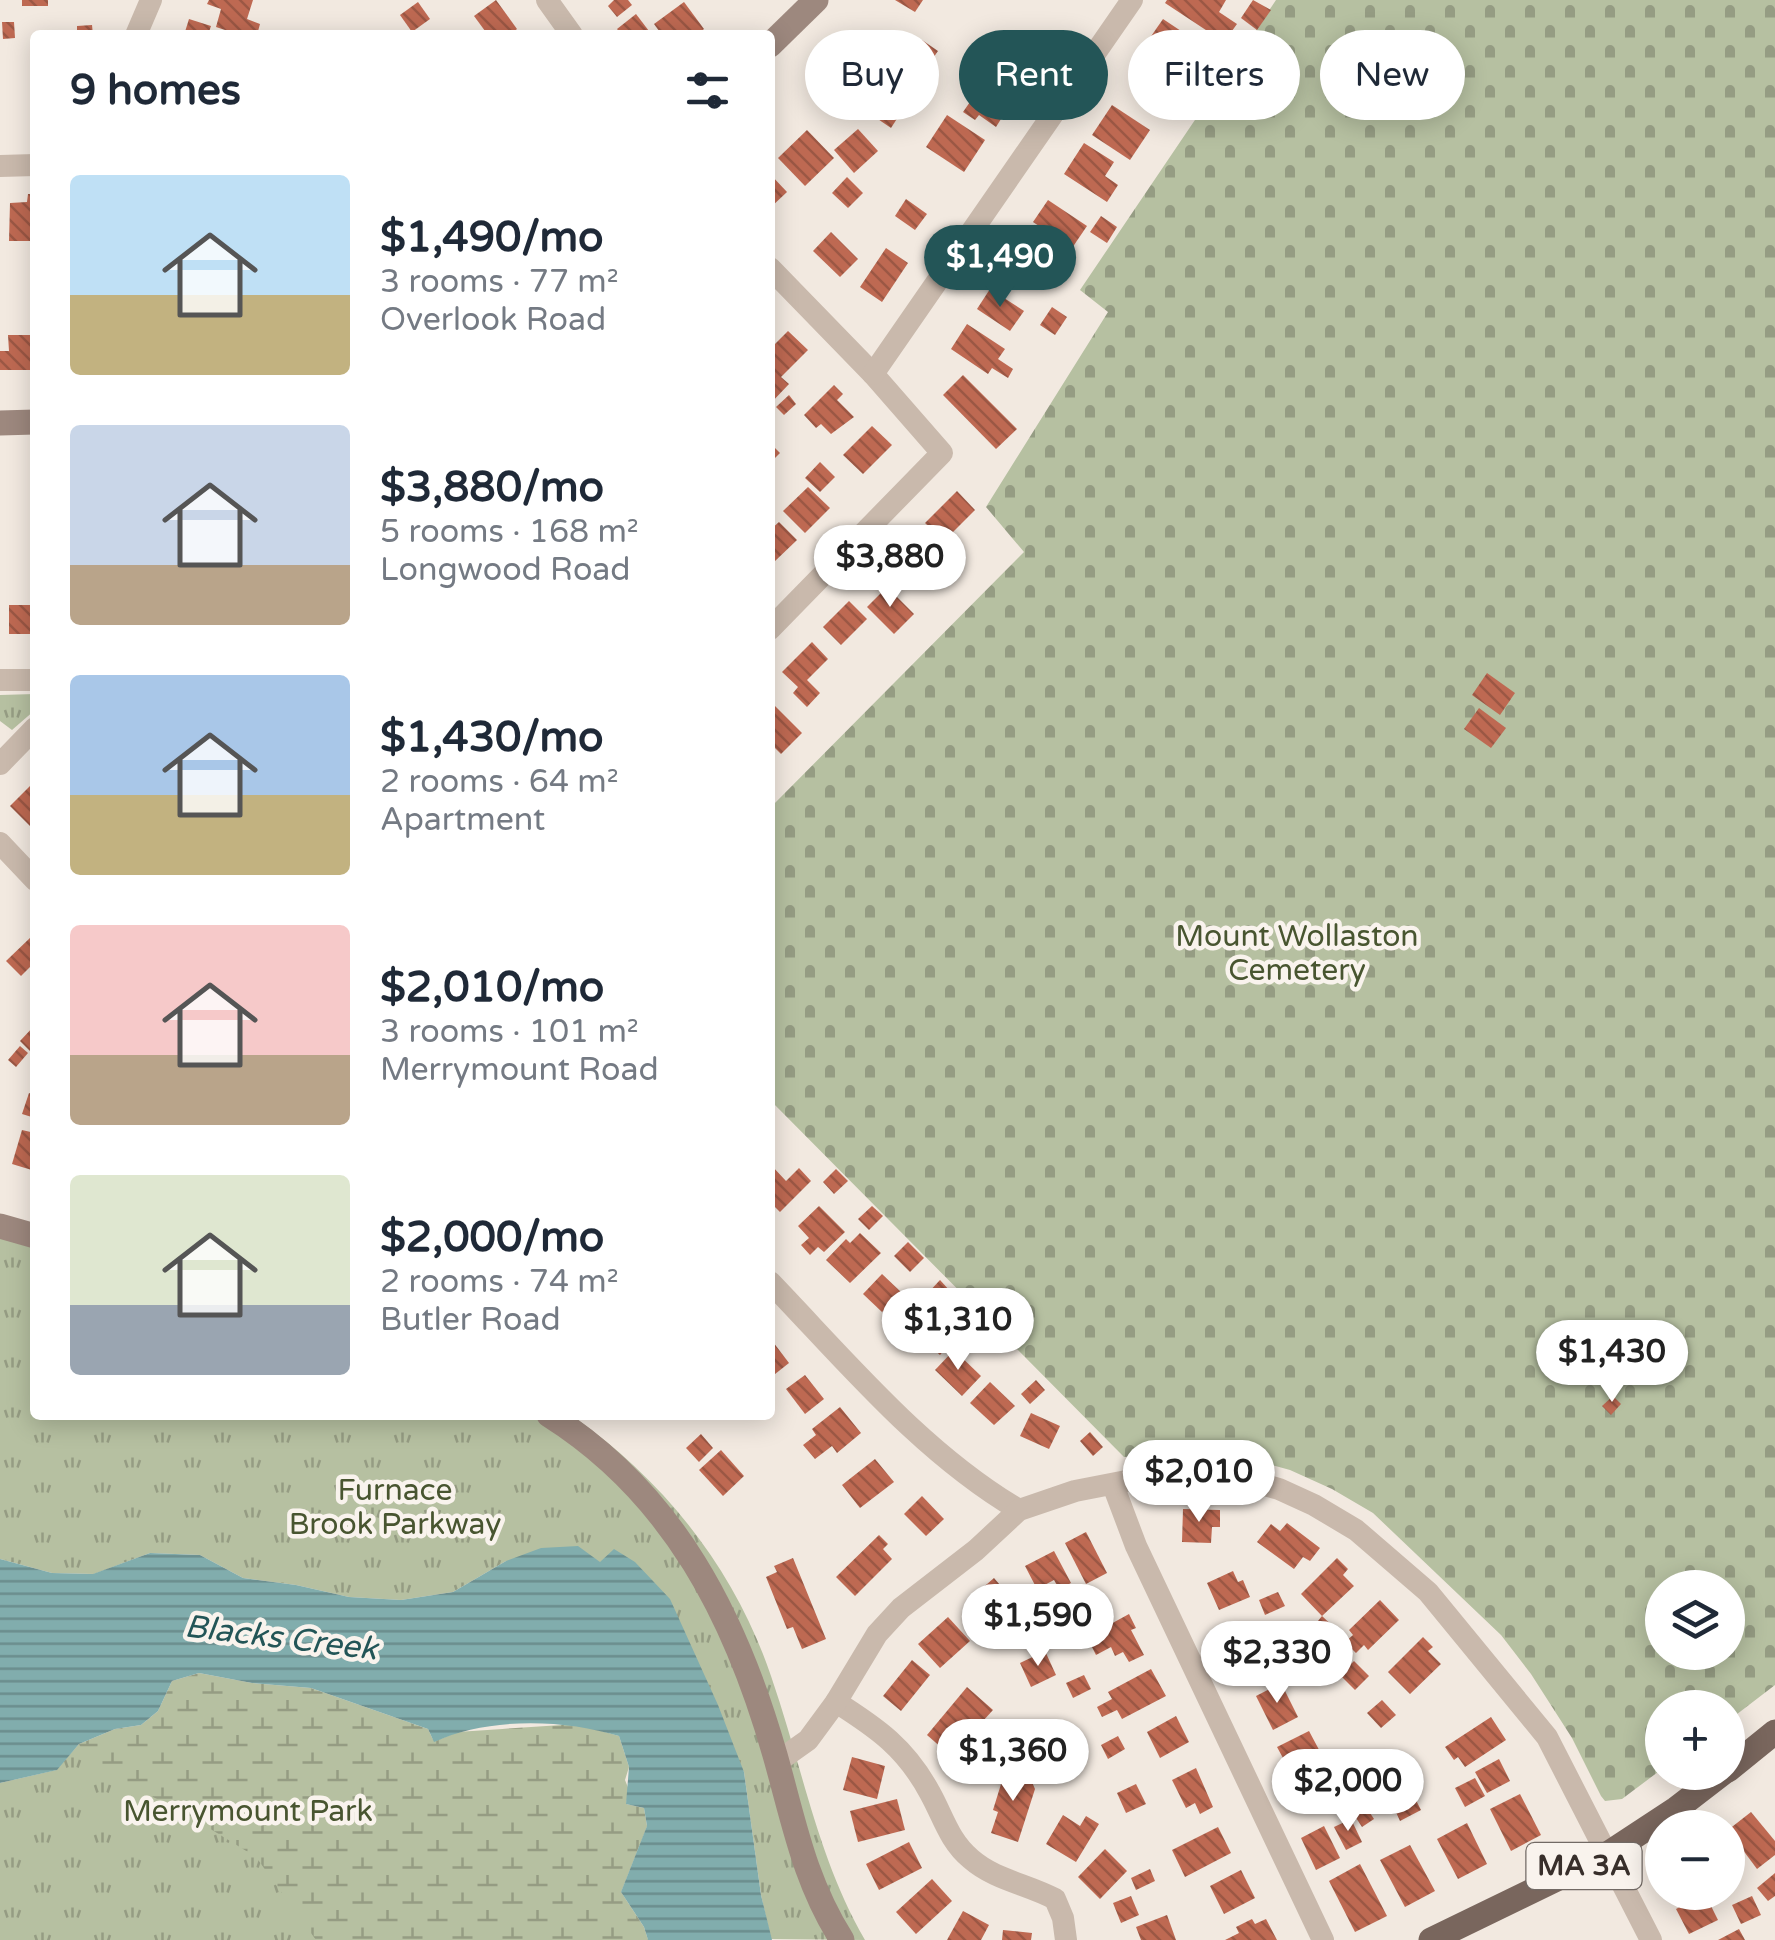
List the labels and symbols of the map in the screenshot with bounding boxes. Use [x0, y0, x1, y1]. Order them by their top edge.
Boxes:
pin: $1,490 [919, 225, 1081, 310]
pin: $3,880 [809, 525, 971, 610]
park label: Mount Wollaston Cemetery [1175, 918, 1419, 989]
pin: $1,310 [877, 1288, 1039, 1373]
pin: $1,430 [1531, 1320, 1693, 1405]
pin: $2,010 [1118, 1440, 1280, 1525]
park label: Furnace Brook Parkway [289, 1472, 501, 1543]
pin: $1,590 [957, 1584, 1119, 1669]
water label: Blacks Creek [183, 1607, 382, 1669]
pin: $2,330 [1196, 1621, 1358, 1706]
pin: $1,360 [932, 1719, 1094, 1804]
pin: $2,000 [1267, 1749, 1429, 1834]
park label: Merrymount Park [123, 1793, 373, 1830]
road number: MA 3A [1526, 1843, 1642, 1889]

